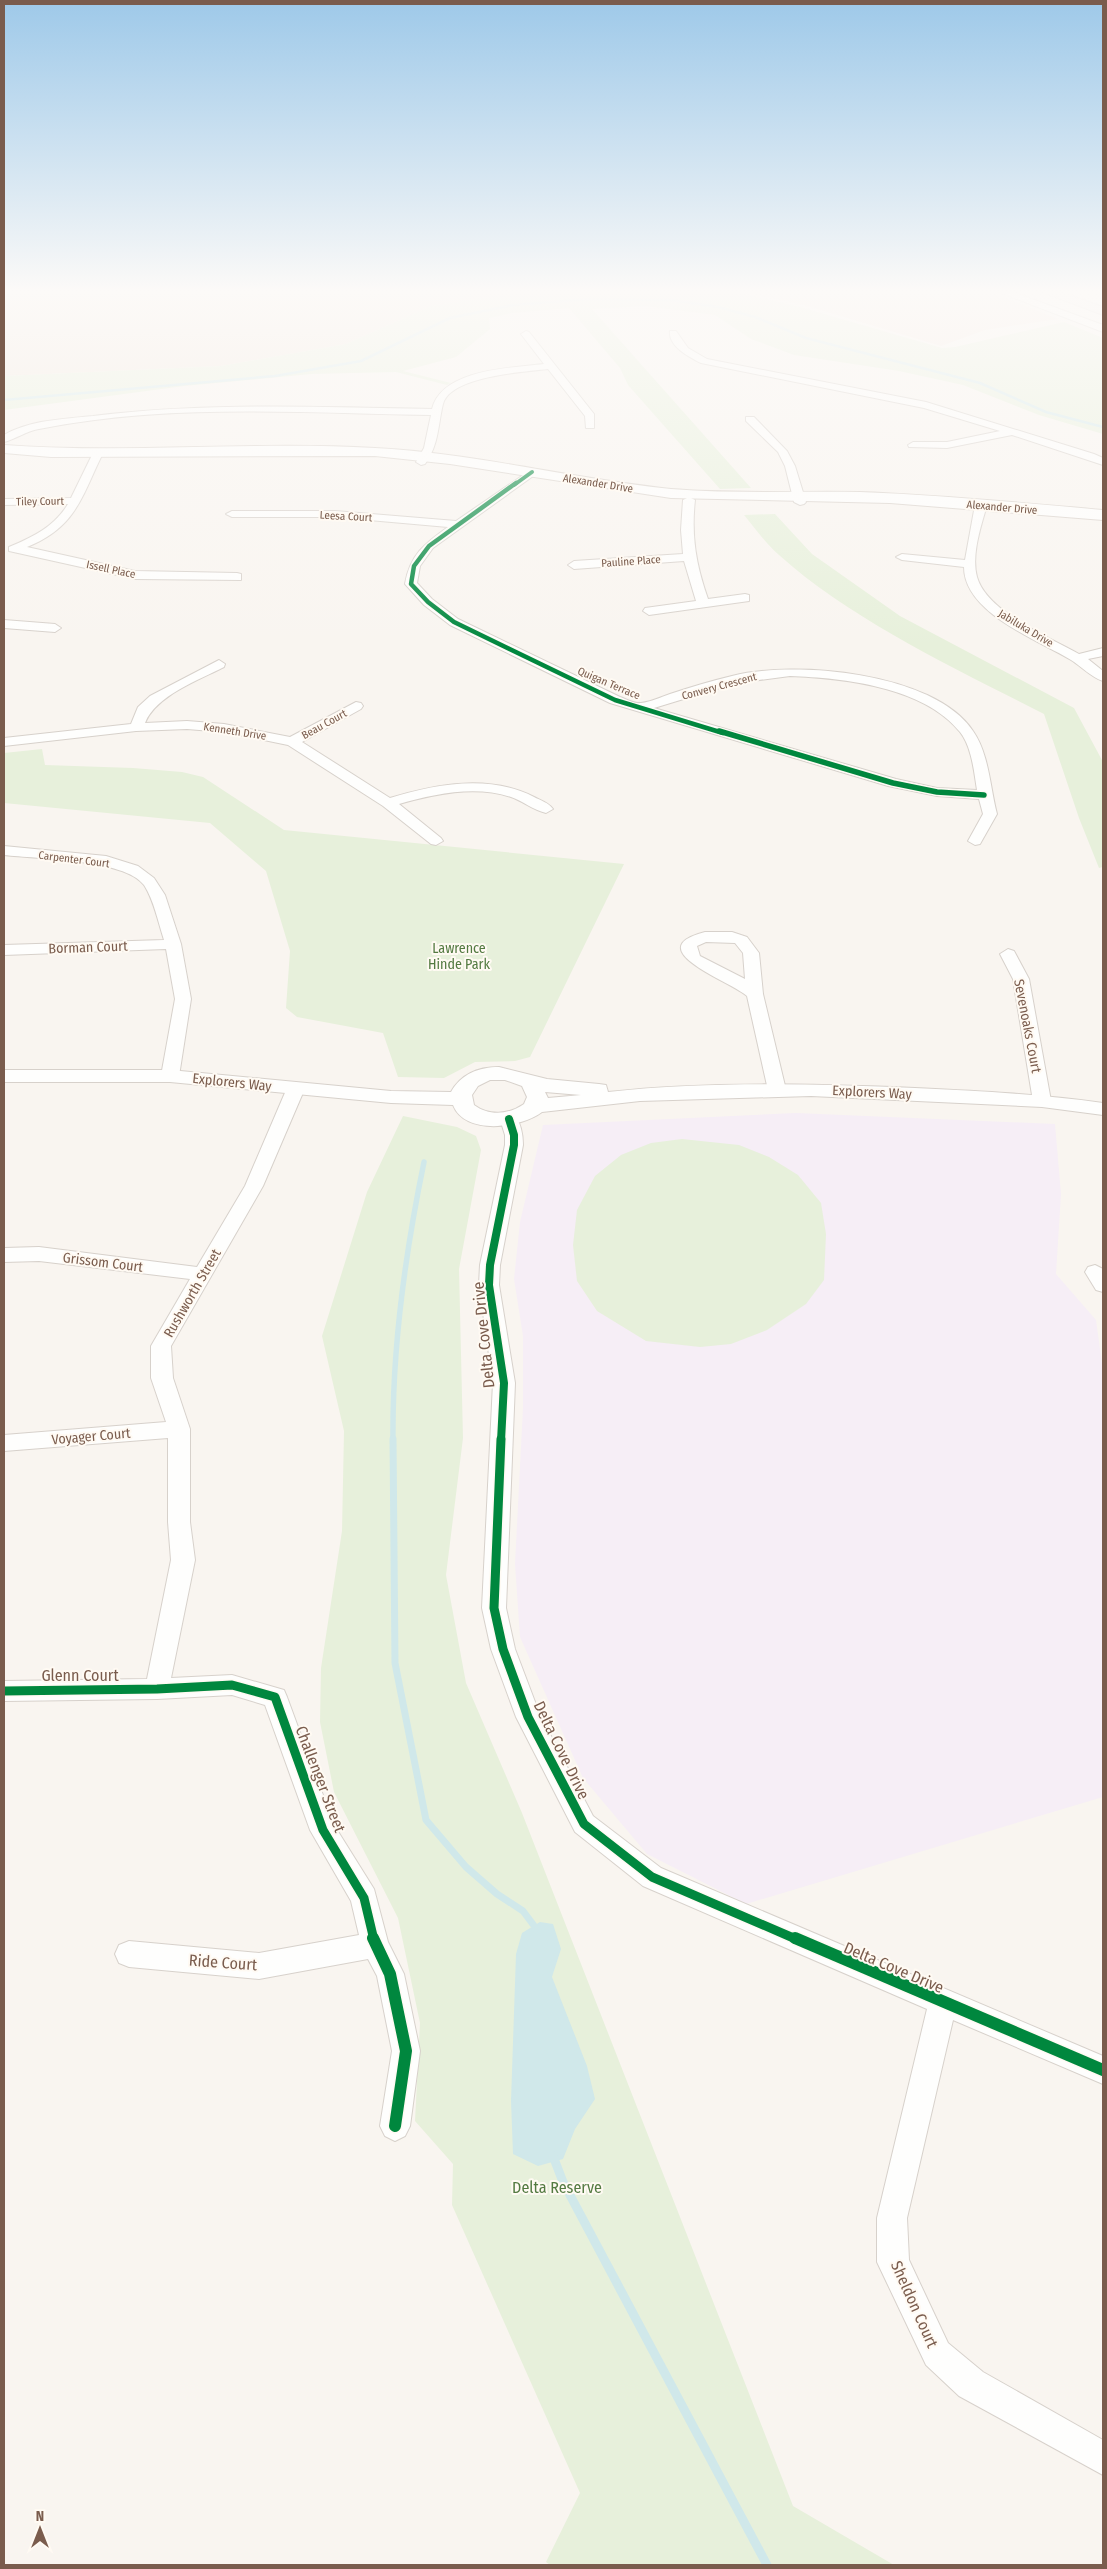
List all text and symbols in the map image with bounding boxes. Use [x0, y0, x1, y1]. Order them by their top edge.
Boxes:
street label: Alexander Drive [562, 472, 634, 495]
street label: Tiley Court [16, 495, 64, 508]
street label: Alexander Drive [966, 498, 1038, 517]
street label: Leesa Court [319, 509, 373, 524]
street label: Pauline Place [601, 553, 661, 570]
street label: Issell Place [85, 558, 137, 581]
street label: Jabiluka Drive [996, 607, 1056, 650]
street label: Quigan Terrace [576, 664, 642, 702]
street label: Convery Crescent [680, 670, 758, 703]
street label: Beau Court [299, 707, 349, 742]
street label: Kenneth Drive [203, 720, 267, 743]
street label: Carpenter Court [38, 849, 111, 870]
street label: Borman Court [48, 938, 128, 957]
park label: Lawrence Hinde Park [428, 940, 490, 973]
street label: Sevenoaks Court [1010, 978, 1045, 1075]
street label: Explorers Way [192, 1070, 273, 1095]
street label: Explorers Way [832, 1082, 913, 1103]
street label: Rushworth Street [160, 1246, 225, 1341]
street label: Grissom Court [62, 1249, 144, 1276]
street label: Delta Cove Drive [468, 1281, 499, 1389]
street label: Voyager Court [51, 1425, 132, 1448]
street label: Glenn Court [41, 1666, 119, 1685]
street label: Delta Cove Drive [530, 1698, 594, 1803]
street label: Challenger Street [291, 1723, 350, 1836]
street label: Delta Cove Drive [841, 1938, 947, 1997]
street label: Ride Court [188, 1951, 259, 1974]
park label: Delta Reserve [512, 2178, 602, 2197]
street label: Sheldon Court [887, 2258, 942, 2351]
north arrow [15, 2504, 65, 2554]
text: N [36, 2508, 44, 2525]

